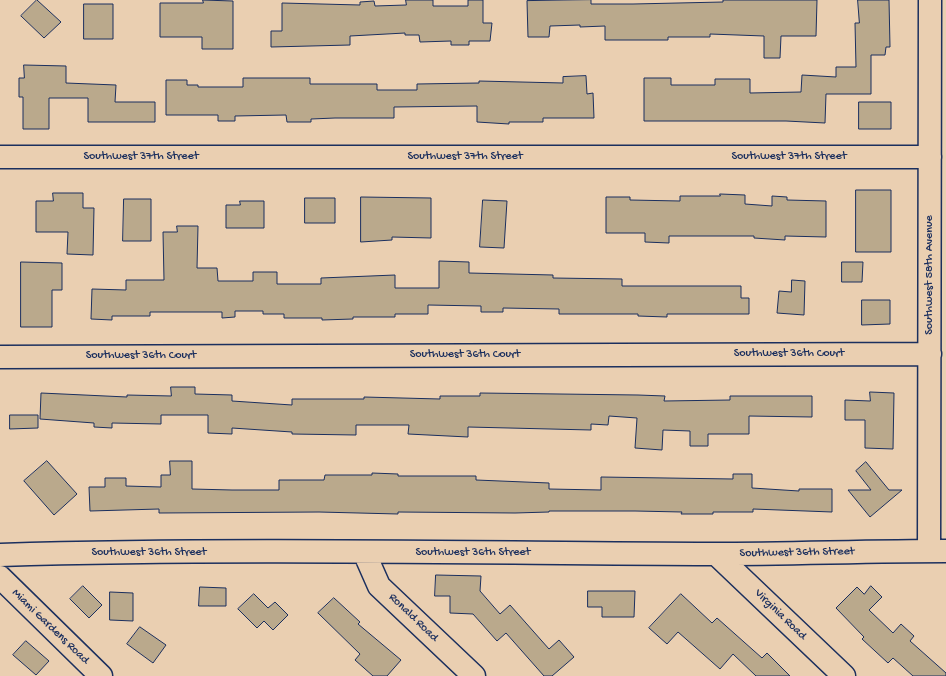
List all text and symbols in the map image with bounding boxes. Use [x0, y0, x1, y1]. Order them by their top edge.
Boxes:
street label: Southwest 37th Street [83, 150, 199, 164]
street label: Southwest 37th Street [407, 150, 523, 164]
street label: Southwest 37th Street [731, 150, 847, 164]
street label: Southwest 58th Avenue [923, 215, 937, 335]
street label: Southwest 36th Court [734, 347, 844, 361]
street label: Southwest 36th Court [410, 348, 520, 362]
street label: Southwest 36th Court [86, 349, 196, 363]
street label: Southwest 36th Street [739, 545, 855, 561]
street label: Southwest 36th Street [92, 546, 206, 560]
street label: Southwest 36th Street [416, 546, 530, 560]
street label: Miami Gardens Road [8, 586, 92, 668]
street label: Virginia Road [751, 587, 809, 643]
street label: Ronald Road [385, 591, 441, 645]

